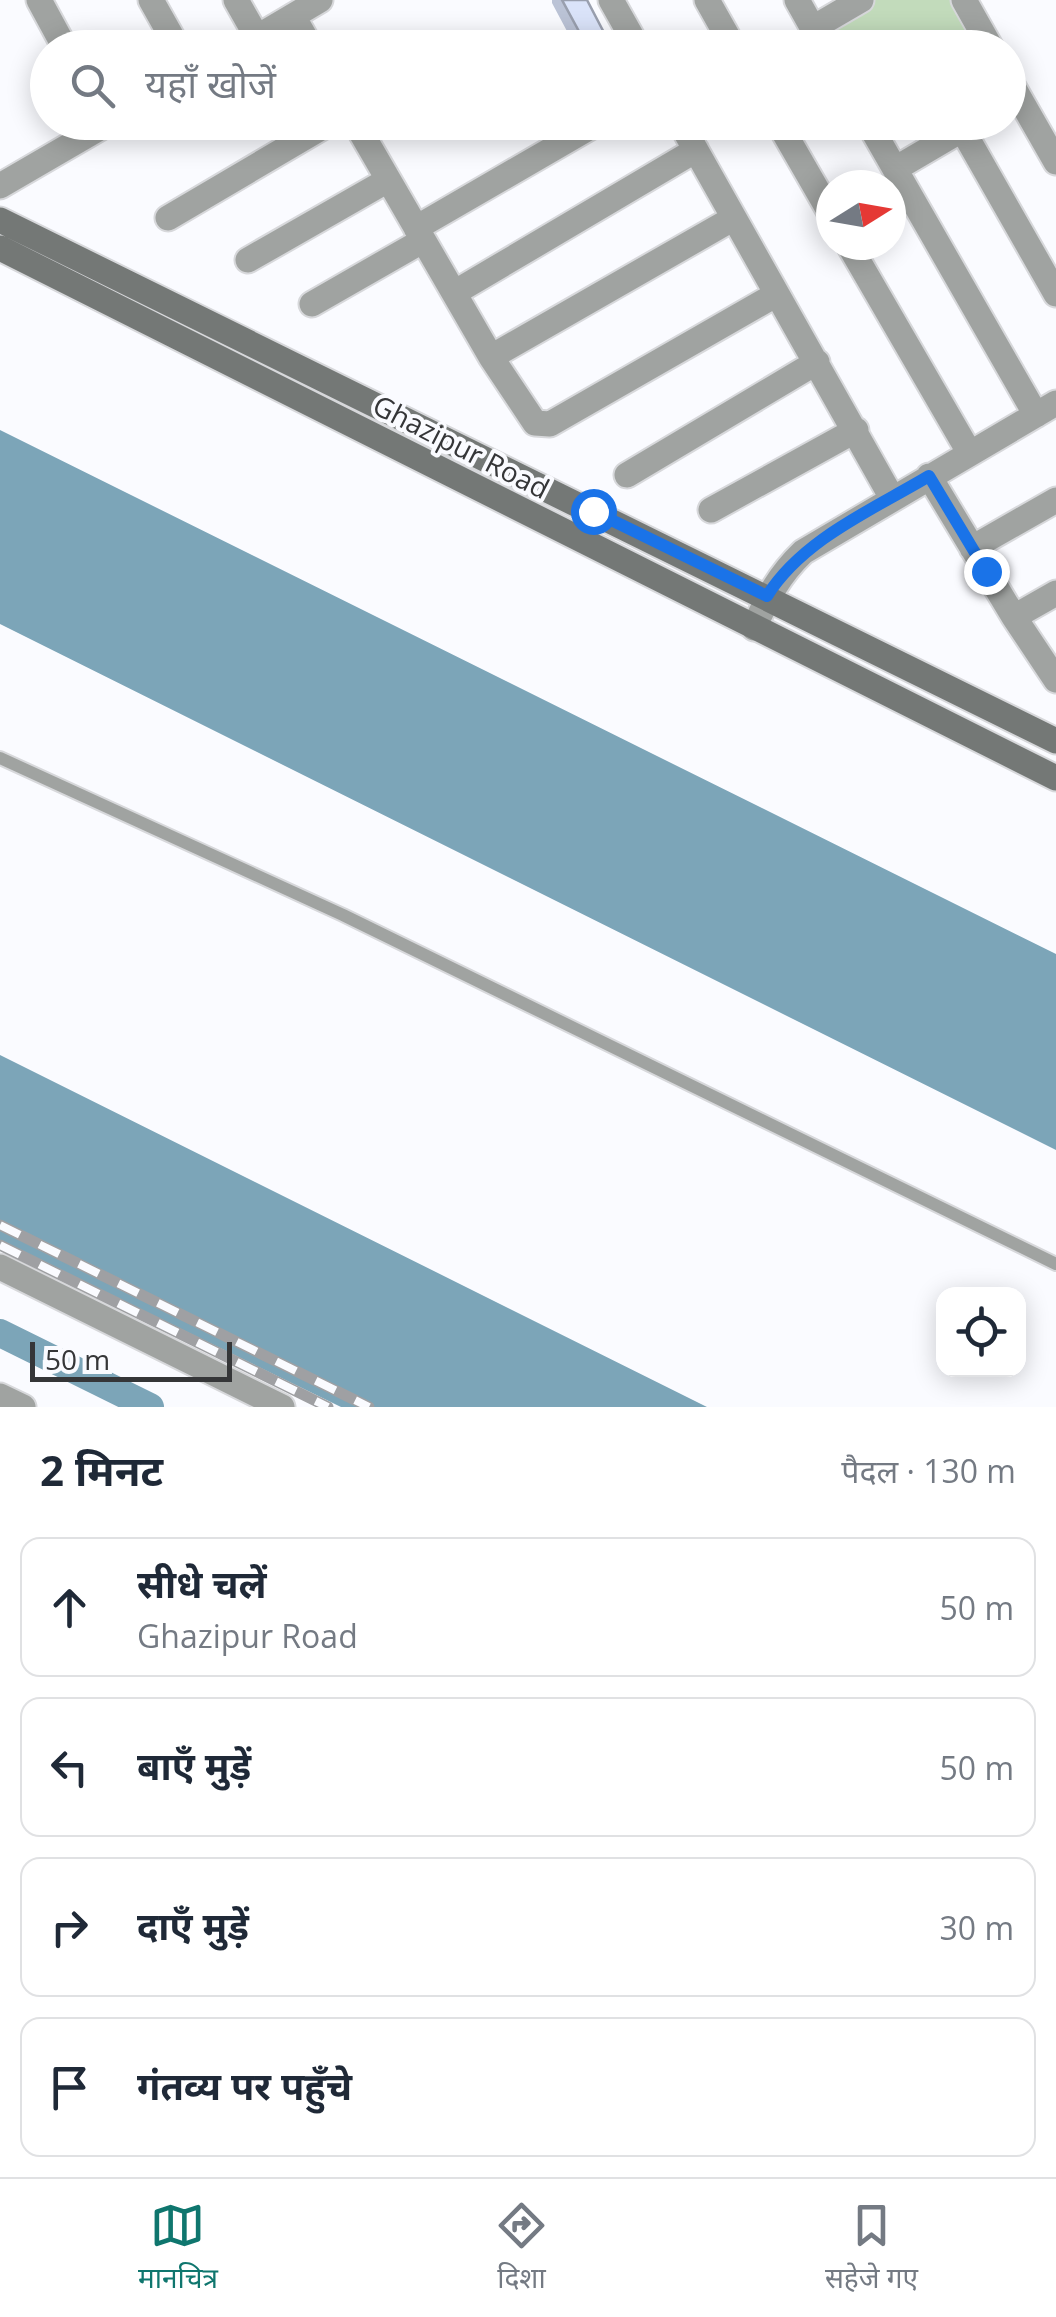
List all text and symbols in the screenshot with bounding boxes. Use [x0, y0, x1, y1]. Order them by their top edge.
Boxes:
search box [30, 30, 1026, 140]
text: यहाँ खोजें [145, 57, 276, 109]
icon: search [65, 58, 120, 113]
north arrow [816, 170, 906, 260]
street label: Ghazipur Road [367, 385, 556, 507]
route start [571, 489, 617, 535]
route end [964, 549, 1010, 595]
map controls [936, 1287, 1026, 1377]
button: locate [936, 1287, 1026, 1377]
scale bar [30, 1337, 232, 1382]
text: 50 m [45, 1340, 110, 1378]
text: 2 मिनट [40, 1441, 163, 1498]
text: पैदल · 130 m [841, 1449, 1016, 1492]
text: सीधे चलें [137, 1557, 267, 1609]
icon: ahead [42, 1580, 97, 1635]
text: 50 m [939, 1586, 1014, 1629]
text: Ghazipur Road [137, 1614, 358, 1657]
text: बाएँ मुड़ें [137, 1739, 251, 1791]
icon: left [42, 1740, 97, 1795]
text: 50 m [939, 1746, 1014, 1789]
text: दाएँ मुड़ें [137, 1899, 249, 1951]
icon: right [42, 1900, 97, 1955]
text: 30 m [939, 1906, 1014, 1949]
text: गंतव्य पर पहुँचे [137, 2059, 352, 2111]
icon: arrive [42, 2060, 97, 2115]
tab: मानचित्र [138, 2198, 218, 2299]
tab: दिशा [494, 2198, 549, 2299]
tab: सहेजे गए [825, 2198, 918, 2299]

